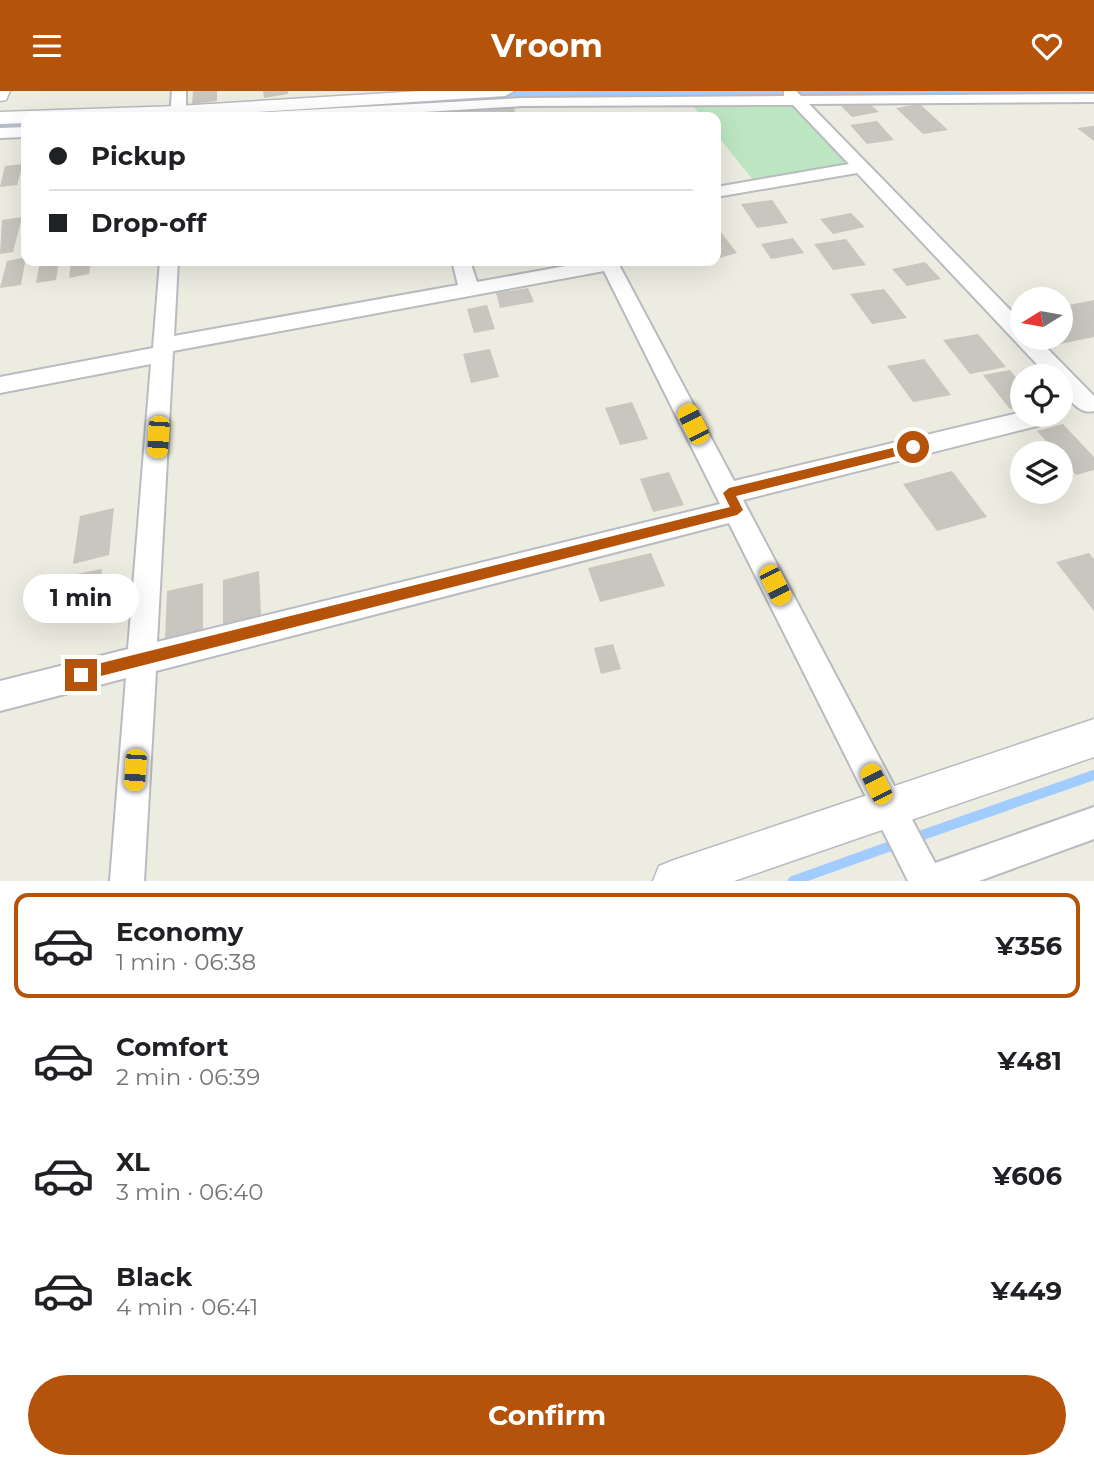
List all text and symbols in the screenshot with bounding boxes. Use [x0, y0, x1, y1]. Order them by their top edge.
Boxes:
text: Vroom [491, 26, 603, 65]
icon: menu [28, 27, 66, 65]
icon: heart [1028, 27, 1066, 65]
text: Pickup [91, 140, 186, 172]
text: Drop-off [91, 207, 206, 239]
north arrow [1010, 287, 1073, 350]
map controls [1010, 287, 1073, 504]
button: locate [1010, 364, 1073, 427]
car [675, 401, 712, 447]
car [147, 415, 170, 459]
route start [897, 431, 929, 463]
button: layers [1010, 441, 1073, 504]
car [757, 562, 794, 608]
callout: 1 min [23, 573, 139, 623]
text: 1 min [50, 584, 112, 612]
route end [65, 659, 97, 691]
car [124, 748, 147, 792]
car [858, 761, 895, 807]
icon: car [32, 914, 95, 977]
text: Economy [116, 916, 243, 948]
text: ¥356 [995, 930, 1062, 962]
text: 1 min · 06:38 [116, 948, 256, 976]
icon: car [32, 1029, 95, 1092]
text: Comfort [116, 1031, 228, 1063]
text: ¥481 [998, 1045, 1062, 1077]
text: 2 min · 06:39 [116, 1063, 260, 1091]
icon: car [32, 1144, 95, 1207]
text: XL [116, 1146, 150, 1178]
text: ¥606 [992, 1160, 1062, 1192]
text: 3 min · 06:40 [116, 1178, 264, 1206]
icon: car [32, 1259, 95, 1322]
text: Black [116, 1261, 192, 1293]
text: ¥449 [991, 1275, 1062, 1307]
text: 4 min · 06:41 [116, 1293, 258, 1321]
button: Confirm [28, 1375, 1066, 1455]

